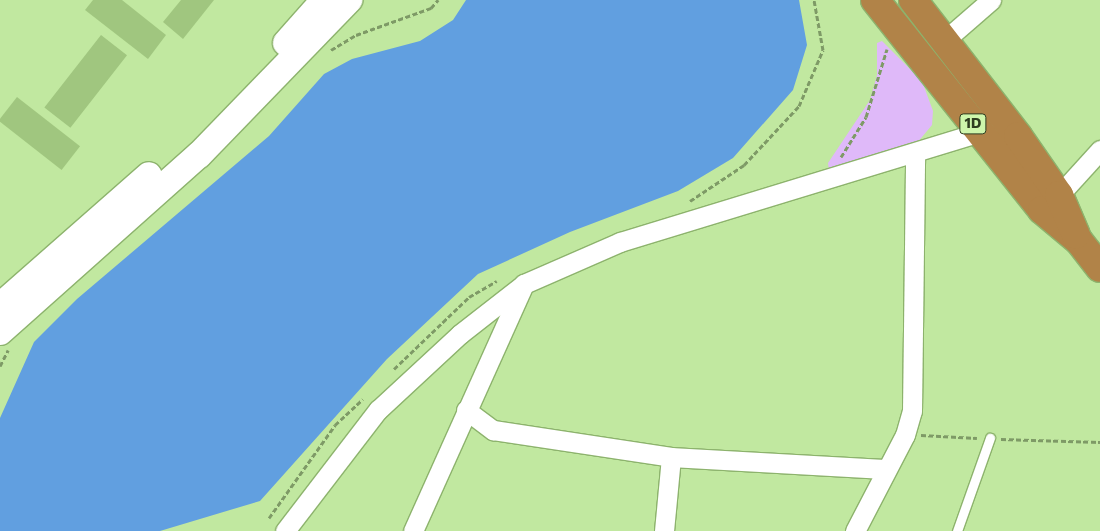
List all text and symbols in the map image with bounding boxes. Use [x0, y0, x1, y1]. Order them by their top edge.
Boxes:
road number: 1D [959, 112, 987, 136]

